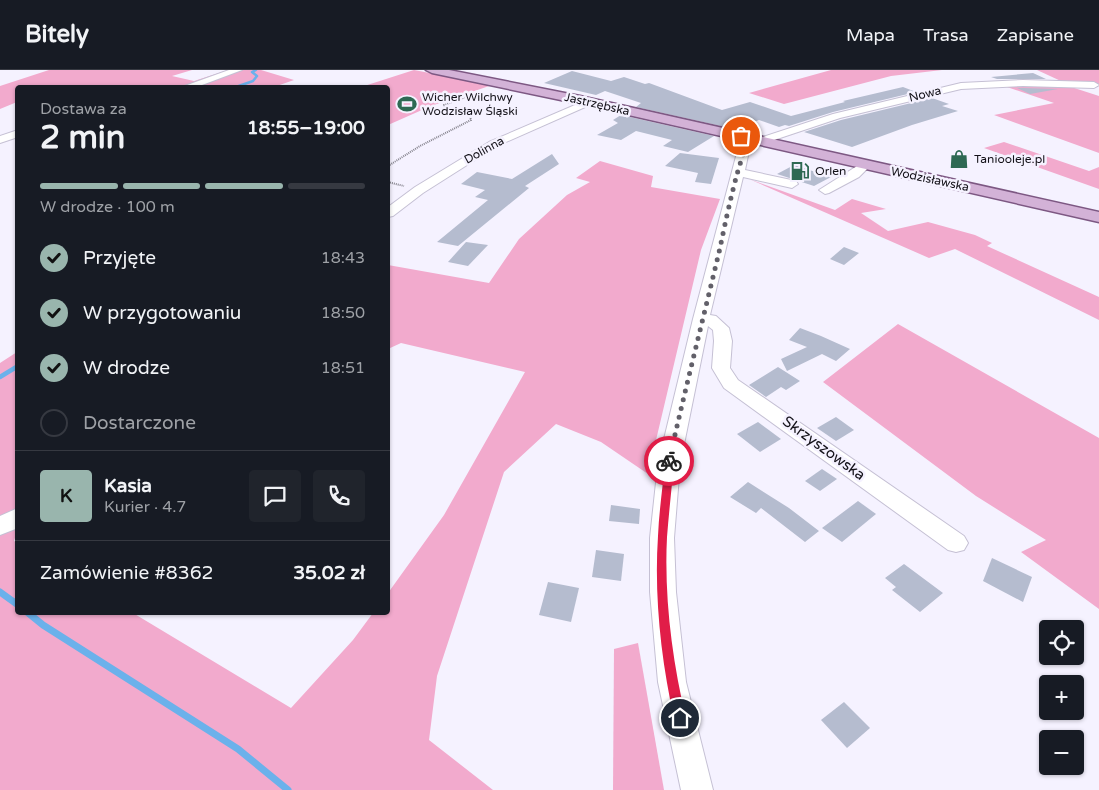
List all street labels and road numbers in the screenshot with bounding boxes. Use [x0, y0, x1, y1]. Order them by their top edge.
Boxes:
street label: Nowa [907, 83, 943, 105]
street label: Jastrzębska [563, 90, 631, 118]
street label: Dolinna [462, 133, 506, 167]
street label: Wodzisławska [890, 164, 970, 194]
street label: Skrzyszowska [779, 412, 869, 484]

